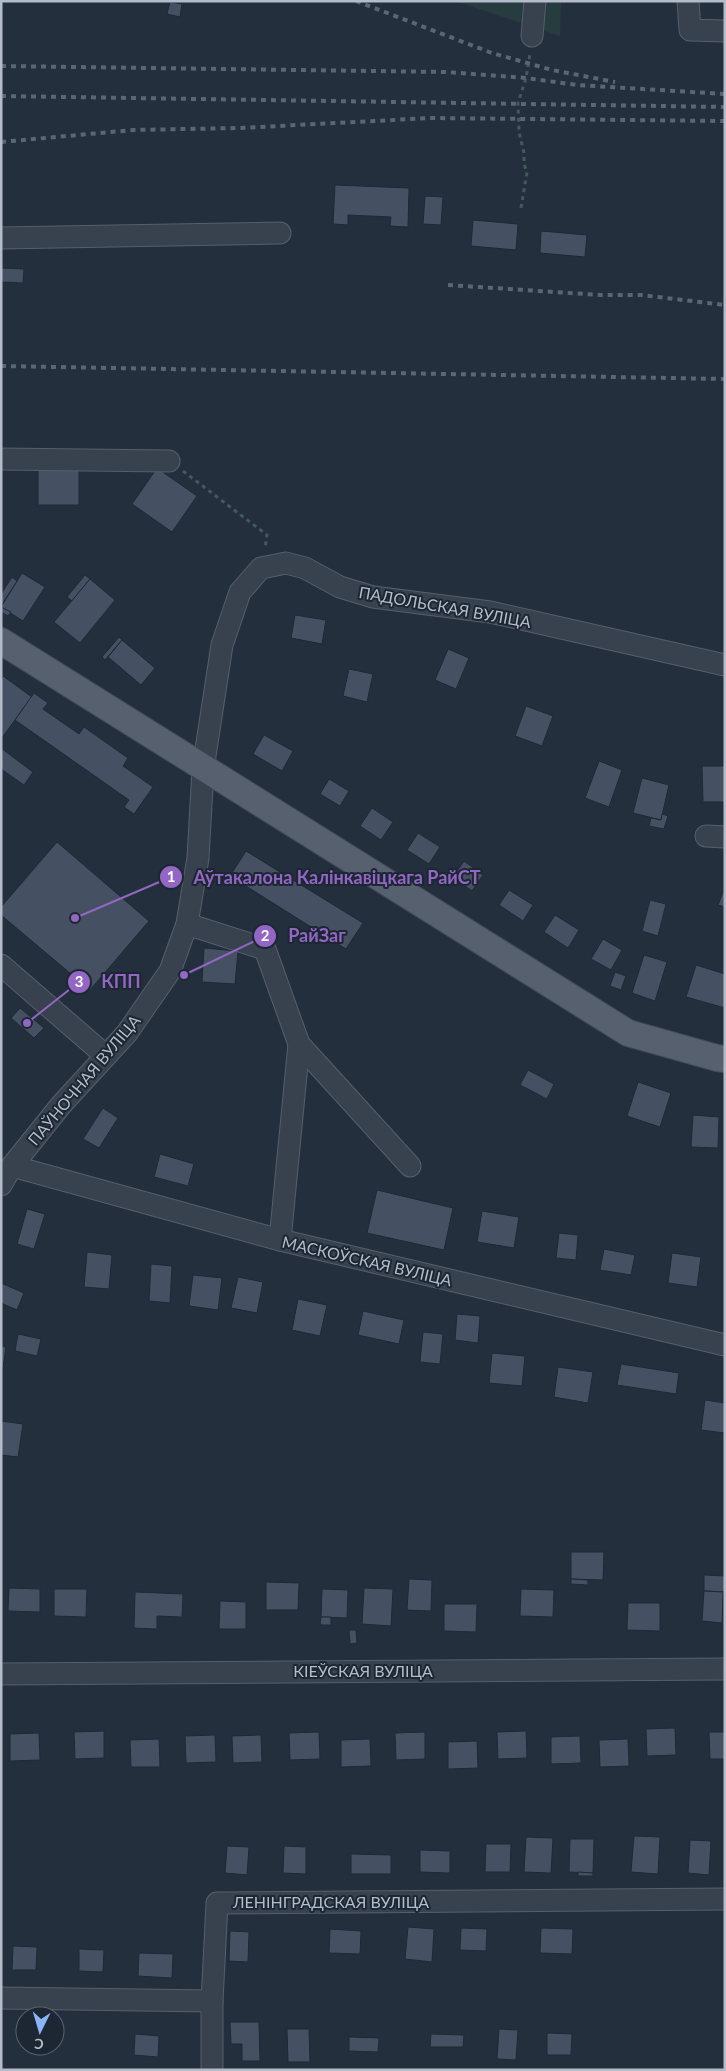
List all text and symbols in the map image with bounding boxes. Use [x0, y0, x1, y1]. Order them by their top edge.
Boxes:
street label: ПАДОЛЬСКАЯ ВУЛІЦА [358, 582, 533, 631]
callout: Аўтакалона Калінкавіцкага РайСТ [158, 861, 490, 894]
text: Аўтакалона Калінкавіцкага РайСТ [192, 866, 481, 888]
text: 1 [167, 867, 175, 885]
callout: РайЗаг [253, 919, 355, 952]
text: РайЗаг [288, 924, 346, 946]
text: 2 [261, 926, 270, 944]
callout: КПП [67, 965, 151, 998]
text: КПП [101, 970, 141, 992]
text: 3 [75, 972, 83, 990]
street label: ПАЎНОЧНАЯ ВУЛІЦА [24, 1011, 144, 1149]
street label: МАСКОЎСКАЯ ВУЛІЦА [280, 1232, 454, 1289]
street label: КІЕЎСКАЯ ВУЛІЦА [293, 1661, 433, 1680]
street label: ЛЕНІНГРАДСКАЯ ВУЛІЦА [232, 1892, 429, 1911]
north arrow [15, 2006, 65, 2056]
text: С [33, 2036, 44, 2053]

